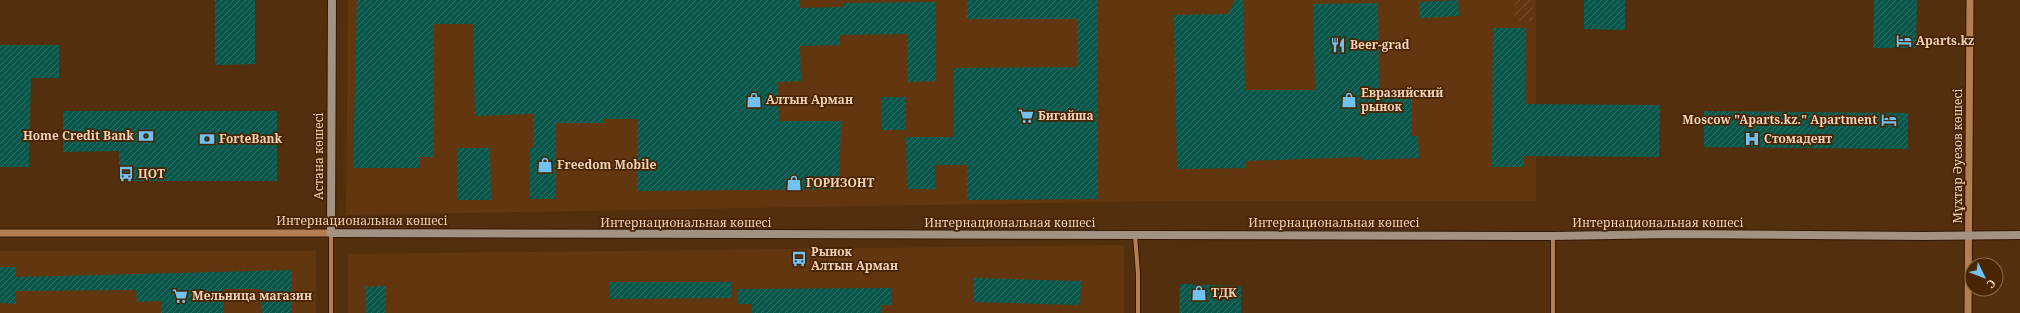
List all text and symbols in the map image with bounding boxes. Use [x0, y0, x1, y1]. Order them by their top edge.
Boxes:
hotel icon: Aparts.kz [1895, 32, 1913, 50]
place label: Aparts.kz [1916, 32, 1974, 49]
restaurant icon: Beer-grad [1329, 36, 1347, 54]
place label: Beer-grad [1350, 36, 1410, 53]
place label: Евразийский рынок [1361, 84, 1443, 115]
street label: Мұхтар Әуезов көшесі [1949, 88, 1966, 224]
shop icon: Алтын Арман [745, 91, 763, 109]
place label: Алтын Арман [766, 91, 853, 108]
shop icon: Евразийский рынок [1340, 91, 1358, 109]
supermarket icon: Бигайша [1017, 107, 1035, 125]
place label: Бигайша [1038, 107, 1094, 124]
place label: Moscow "Aparts.kz." Apartment [1682, 111, 1877, 128]
hotel icon: Moscow "Aparts.kz." Apartment [1880, 111, 1898, 129]
street label: Астана көшесі [310, 112, 327, 200]
place label: Home Credit Bank [23, 127, 134, 144]
bank icon: Home Credit Bank [137, 127, 155, 145]
bank icon: ForteBank [198, 130, 216, 148]
place label: ForteBank [219, 130, 283, 147]
hospital icon: Стомадент [1743, 130, 1761, 148]
place label: Стомадент [1764, 130, 1833, 147]
shop icon: Freedom Mobile [536, 156, 554, 174]
place label: Freedom Mobile [557, 156, 657, 173]
bus stop icon: ЦОТ [117, 165, 135, 183]
place label: ЦОТ [138, 165, 165, 182]
shop icon: ГОРИЗОНТ [785, 174, 803, 192]
place label: ГОРИЗОНТ [806, 174, 875, 191]
street label: Интернациональная көшесі [276, 212, 448, 229]
street label: Интернациональная көшесі [600, 214, 772, 231]
street label: Интернациональная көшесі [924, 214, 1096, 231]
street label: Интернациональная көшесі [1248, 214, 1420, 231]
street label: Интернациональная көшесі [1572, 214, 1744, 231]
place label: Рынок Алтын Арман [811, 243, 898, 274]
bus stop icon: Рынок Алтын Арман [790, 250, 808, 268]
north arrow [1964, 257, 2004, 297]
text: С [1984, 276, 2000, 292]
shop icon: ТДК [1190, 284, 1208, 302]
place label: ТДК [1211, 284, 1237, 301]
supermarket icon: Мельница магазин [171, 287, 189, 305]
place label: Мельница магазин [192, 287, 312, 304]

